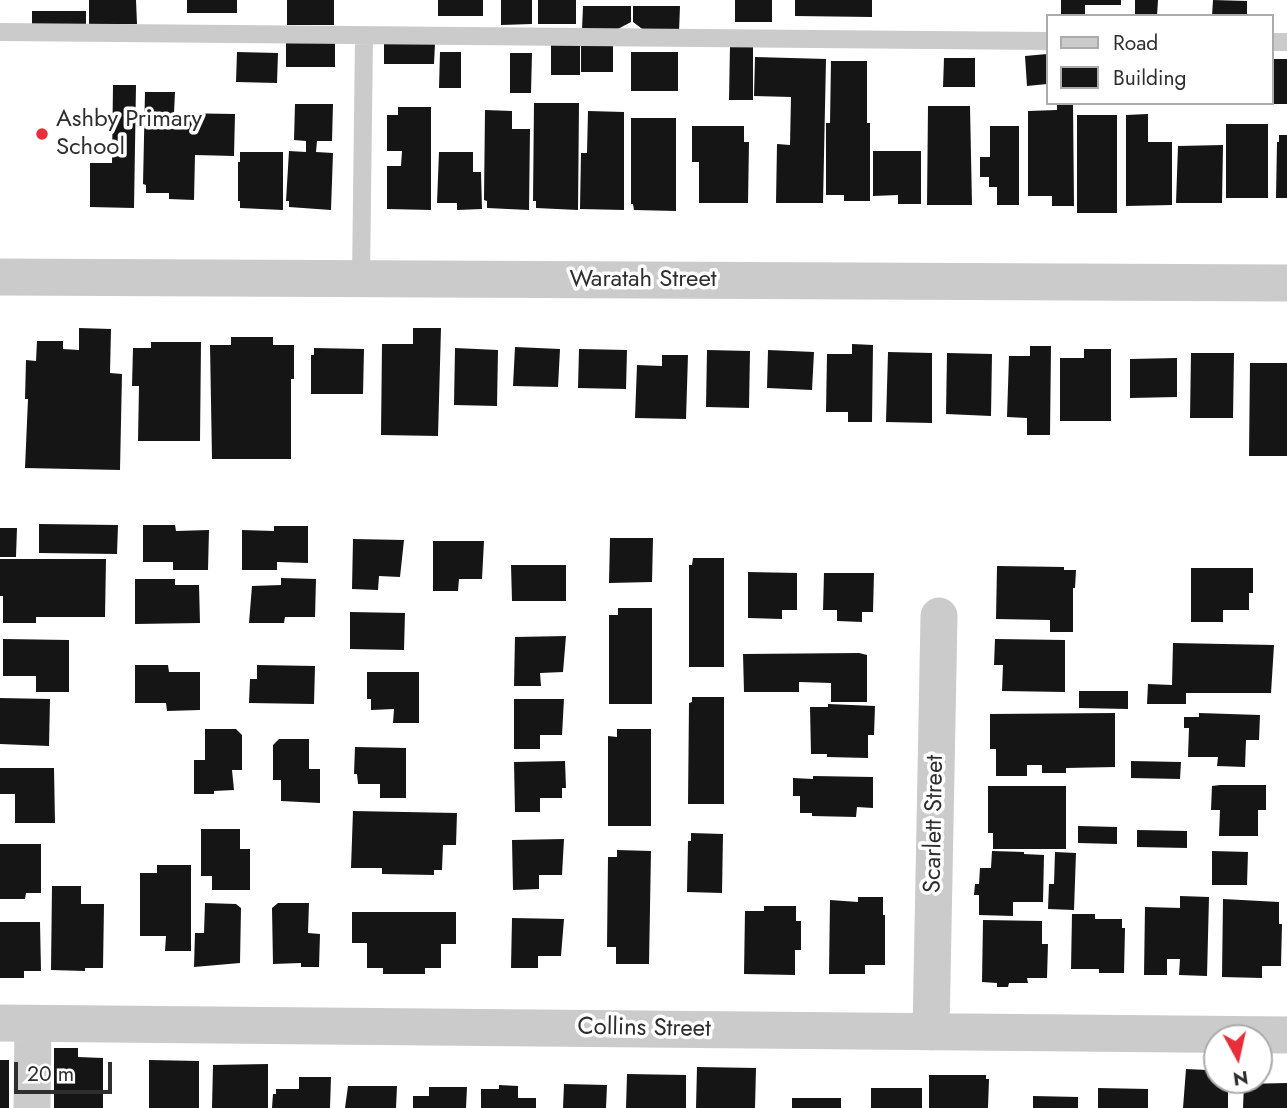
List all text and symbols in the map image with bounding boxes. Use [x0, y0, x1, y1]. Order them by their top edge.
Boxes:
legend [1046, 14, 1273, 105]
text: Road [1113, 28, 1158, 58]
text: Building [1113, 63, 1186, 93]
place label: Ashby Primary School [56, 106, 202, 162]
marker: Ashby Primary School [34, 126, 50, 142]
street label: Waratah Street [569, 266, 717, 294]
street label: Scarlett Street [919, 755, 951, 893]
street label: Collins Street [577, 1013, 711, 1045]
north arrow [1203, 1024, 1273, 1094]
scale bar [18, 1048, 116, 1092]
text: 20 m [27, 1059, 74, 1089]
text: N [1231, 1064, 1250, 1093]

